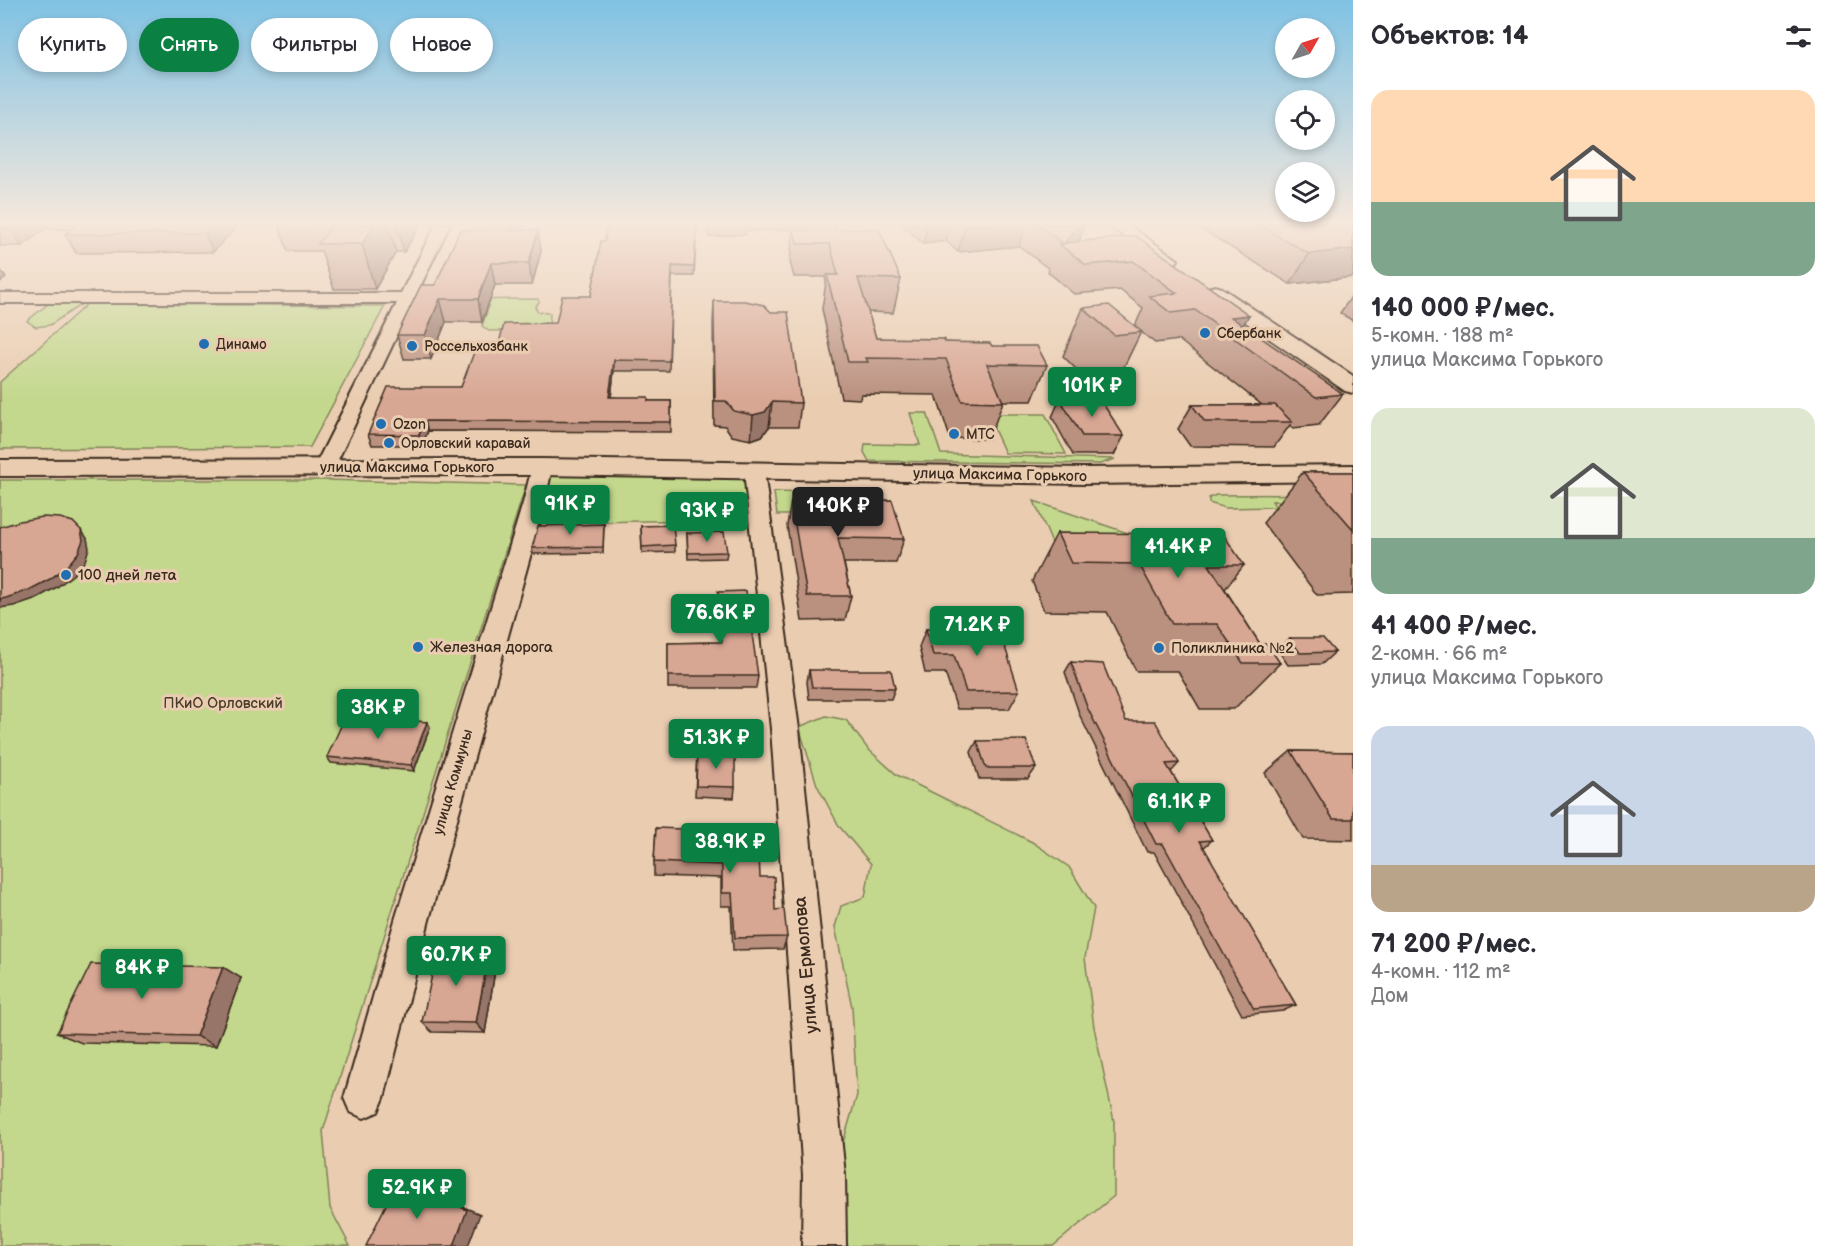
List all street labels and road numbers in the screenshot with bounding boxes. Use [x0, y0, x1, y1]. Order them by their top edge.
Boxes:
street label: улица Максима Горького [320, 458, 494, 477]
street label: улица Максима Горького [913, 464, 1087, 486]
street label: улица Коммуны [429, 727, 477, 837]
street label: улица Ермолова [790, 895, 822, 1034]

